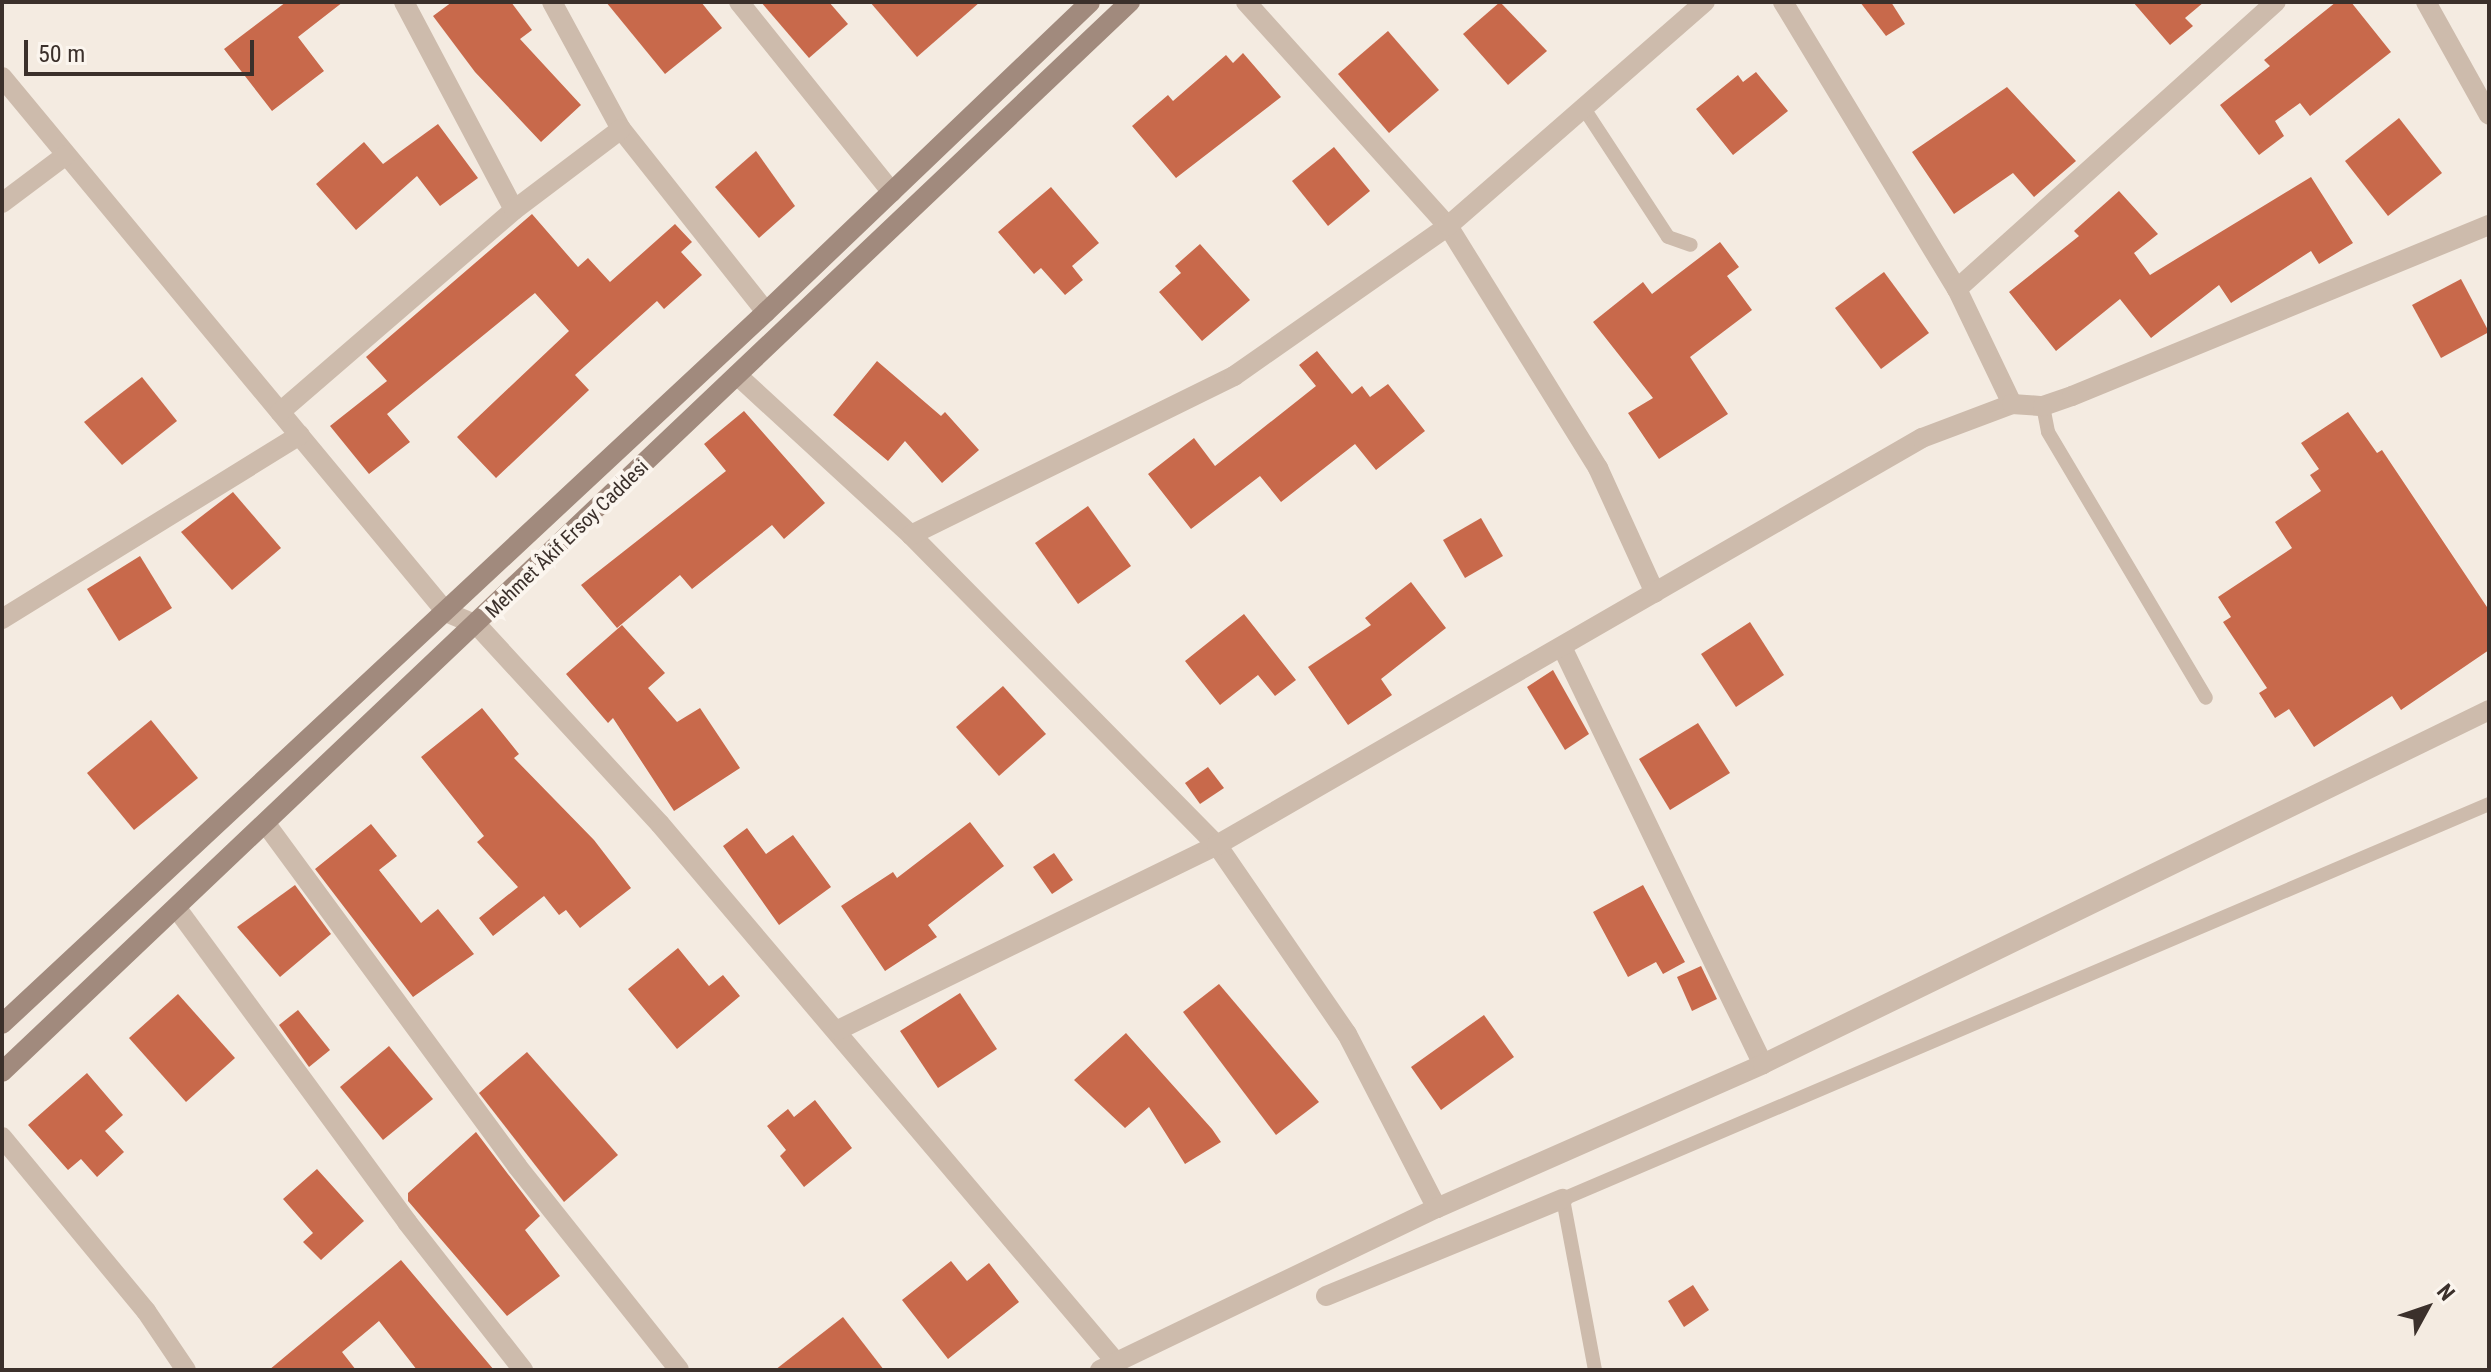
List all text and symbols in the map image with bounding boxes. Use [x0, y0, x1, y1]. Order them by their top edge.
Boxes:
scale bar [28, 24, 258, 74]
text: 50 m [38, 40, 85, 68]
street label: Mehmet Âkif Ersoy Caddesi [481, 455, 653, 623]
north arrow [2387, 1268, 2467, 1348]
text: N [2432, 1279, 2460, 1305]

